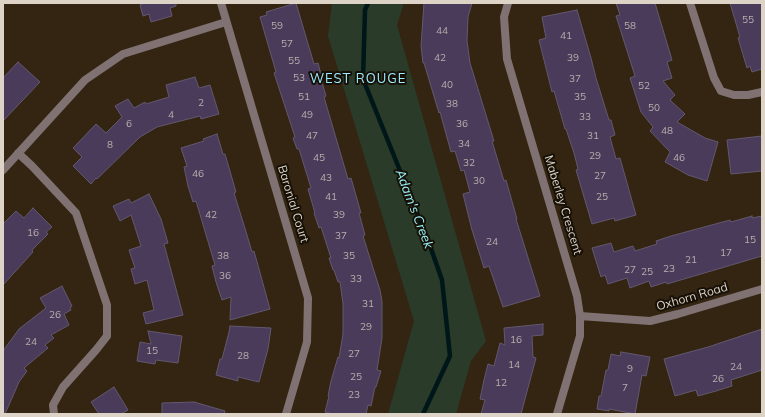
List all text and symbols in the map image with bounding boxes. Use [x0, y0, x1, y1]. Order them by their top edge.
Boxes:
house number: 55 [742, 14, 754, 26]
house number: 59 [271, 20, 283, 32]
house number: 58 [624, 20, 636, 32]
house number: 44 [436, 25, 448, 37]
house number: 41 [560, 30, 572, 42]
house number: 57 [281, 38, 293, 50]
house number: 42 [434, 52, 446, 64]
house number: 39 [567, 52, 579, 64]
house number: 55 [288, 55, 300, 67]
district label: WEST ROUGE [310, 71, 406, 87]
house number: 53 [293, 72, 305, 84]
house number: 37 [569, 73, 581, 85]
house number: 40 [441, 79, 453, 91]
house number: 52 [638, 80, 650, 92]
house number: 51 [298, 91, 310, 103]
house number: 35 [574, 91, 586, 103]
house number: 2 [198, 97, 204, 109]
house number: 38 [446, 98, 458, 110]
house number: 50 [648, 102, 660, 114]
house number: 4 [168, 109, 174, 121]
house number: 49 [301, 109, 313, 121]
house number: 33 [579, 111, 591, 123]
house number: 6 [126, 118, 132, 130]
house number: 36 [456, 118, 468, 130]
house number: 48 [661, 125, 673, 137]
house number: 47 [306, 130, 318, 142]
house number: 31 [587, 130, 599, 142]
house number: 34 [458, 138, 470, 150]
house number: 8 [107, 139, 113, 151]
house number: 29 [589, 150, 601, 162]
house number: 45 [313, 152, 325, 164]
house number: 46 [673, 152, 685, 164]
street label: Maberley Crescent [541, 154, 585, 256]
house number: 32 [463, 157, 475, 169]
street label: Baronial Court [274, 164, 312, 244]
water label: Adam's Creek [392, 167, 436, 251]
house number: 46 [192, 168, 204, 180]
house number: 27 [594, 170, 606, 182]
house number: 43 [320, 172, 332, 184]
house number: 30 [473, 175, 485, 187]
house number: 41 [325, 191, 337, 203]
house number: 25 [596, 191, 608, 203]
house number: 42 [205, 209, 217, 221]
house number: 39 [333, 209, 345, 221]
house number: 16 [27, 227, 39, 239]
house number: 37 [335, 230, 347, 242]
house number: 15 [744, 234, 756, 246]
house number: 24 [486, 236, 498, 248]
house number: 17 [720, 247, 732, 259]
house number: 38 [217, 250, 229, 262]
house number: 35 [343, 250, 355, 262]
house number: 21 [685, 254, 697, 266]
house number: 23 [663, 263, 675, 275]
house number: 27 [624, 264, 636, 276]
house number: 25 [641, 266, 653, 278]
house number: 36 [219, 270, 231, 282]
house number: 33 [350, 273, 362, 285]
street label: Oxhorn Road [655, 280, 729, 314]
house number: 31 [362, 298, 374, 310]
house number: 26 [49, 309, 61, 321]
house number: 29 [360, 321, 372, 333]
house number: 16 [510, 334, 522, 346]
house number: 24 [25, 336, 37, 348]
house number: 15 [146, 345, 158, 357]
house number: 27 [348, 348, 360, 360]
house number: 28 [237, 350, 249, 362]
house number: 14 [508, 359, 520, 371]
house number: 24 [730, 361, 742, 373]
house number: 9 [627, 363, 633, 375]
house number: 25 [350, 371, 362, 383]
house number: 26 [712, 373, 724, 385]
house number: 12 [495, 377, 507, 389]
house number: 7 [622, 382, 628, 394]
house number: 23 [348, 389, 360, 401]

